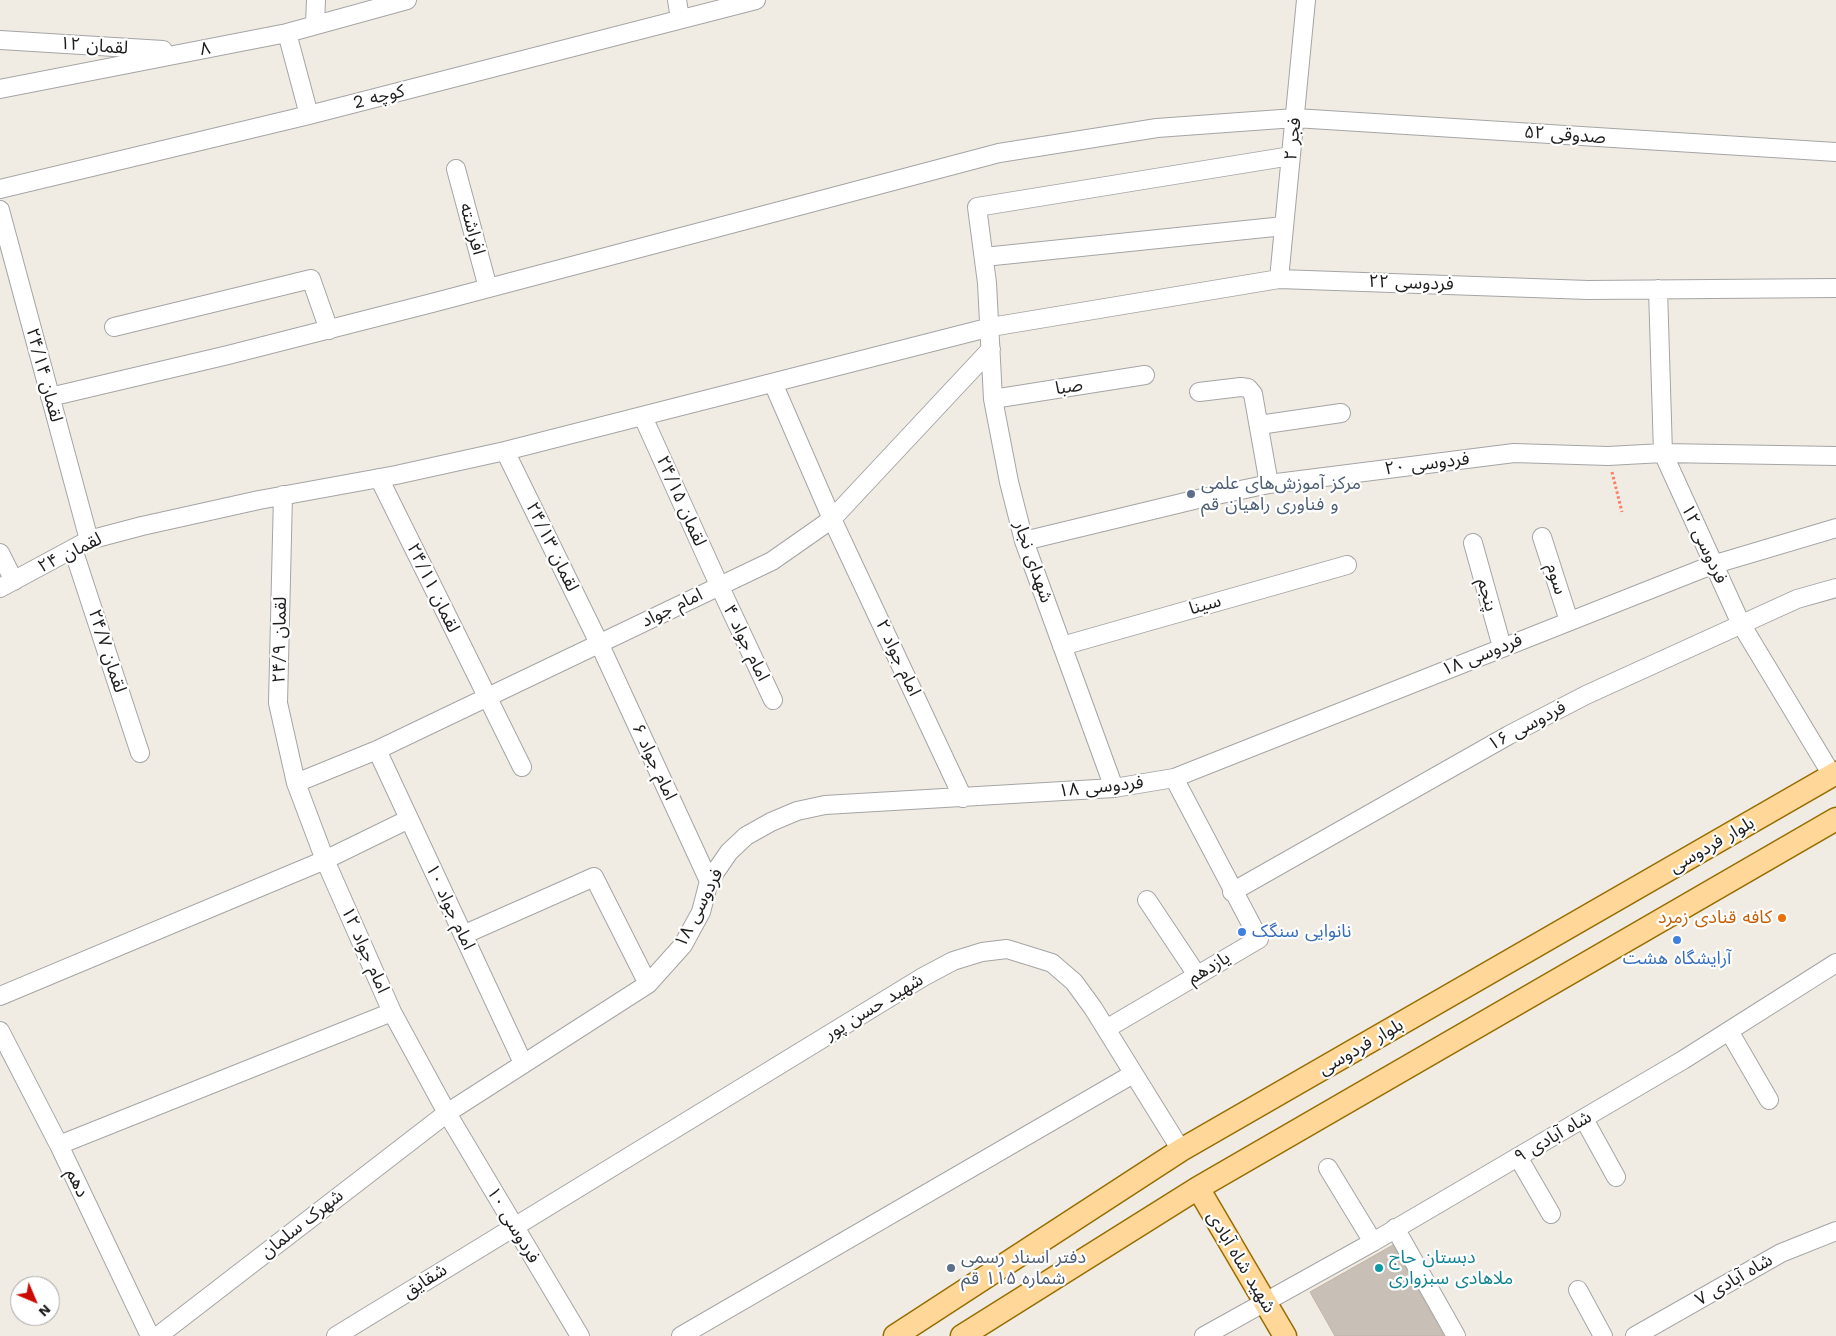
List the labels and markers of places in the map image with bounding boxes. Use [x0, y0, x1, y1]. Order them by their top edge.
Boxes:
place label: مرکز آموزش‌های علمی و فناوری راهیان قم [1201, 473, 1361, 516]
marker: مرکز آموزش‌های علمی و فناوری راهیان قم [1185, 488, 1197, 500]
place label: کافه قنادی زمرد [1658, 907, 1772, 929]
marker: کافه قنادی زمرد [1776, 912, 1788, 924]
place label: نانوایی سنگک [1252, 921, 1351, 943]
marker: نانوایی سنگک [1236, 926, 1248, 938]
marker: آرایشگاه هشت [1671, 934, 1683, 946]
place label: آرایشگاه هشت [1623, 948, 1731, 970]
place label: دفتر اسناد رسمی شماره ۱۱۵ قم [961, 1247, 1086, 1290]
place label: دبستان حاج ملاهادی سبزواری [1389, 1247, 1513, 1290]
marker: دفتر اسناد رسمی شماره ۱۱۵ قم [945, 1262, 957, 1274]
marker: دبستان حاج ملاهادی سبزواری [1373, 1262, 1385, 1274]

